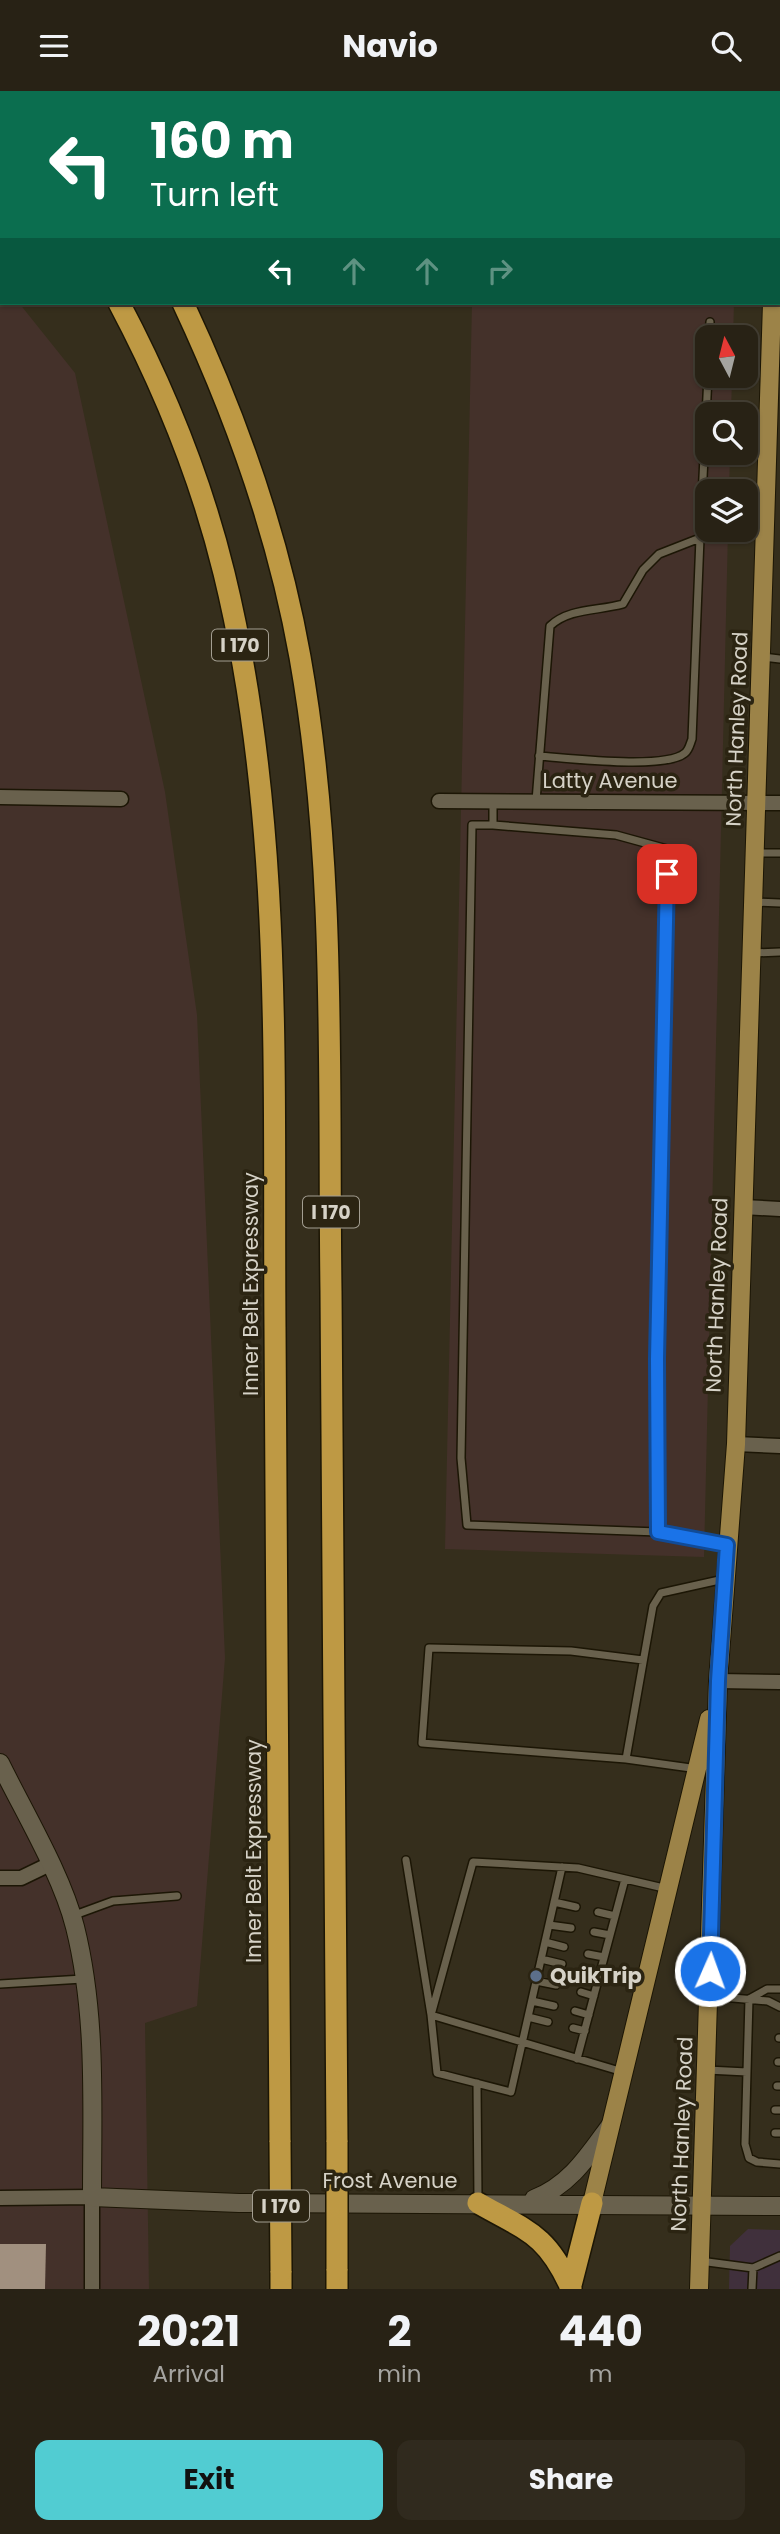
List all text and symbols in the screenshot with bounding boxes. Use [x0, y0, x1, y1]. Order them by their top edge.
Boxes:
text: Navio [342, 23, 438, 68]
icon: menu [35, 27, 73, 65]
icon: search [707, 27, 745, 65]
text: 160 m [150, 107, 294, 175]
icon: left [35, 119, 126, 210]
text: Turn left [150, 172, 279, 217]
icon: left [262, 252, 300, 290]
icon: ahead [335, 252, 373, 290]
icon: ahead [408, 252, 446, 290]
icon: right [481, 252, 519, 290]
north arrow [695, 325, 758, 389]
map controls [695, 325, 758, 542]
button: search [695, 402, 758, 465]
button: layers [695, 479, 758, 542]
road number: I 170 [212, 629, 268, 660]
street label: North Hanley Road [719, 631, 754, 827]
street label: Latty Avenue [543, 766, 677, 795]
pin [637, 844, 697, 904]
icon: arrive [648, 855, 686, 893]
street label: Inner Belt Expressway [236, 1172, 265, 1396]
road number: I 170 [303, 1197, 359, 1227]
street label: North Hanley Road [699, 1197, 734, 1393]
street label: Inner Belt Expressway [239, 1739, 268, 1963]
position arrow [673, 1934, 747, 2008]
place label: QuikTrip [550, 1961, 642, 1990]
marker: QuikTrip [528, 1968, 544, 1984]
street label: North Hanley Road [664, 2036, 699, 2232]
street label: Frost Avenue [323, 2166, 457, 2195]
road number: I 170 [253, 2191, 309, 2221]
text: 20:21 [137, 2302, 240, 2361]
text: 2 [387, 2302, 411, 2361]
text: 440 [559, 2302, 643, 2361]
text: Arrival [152, 2358, 225, 2390]
text: min [377, 2358, 421, 2390]
text: m [589, 2358, 613, 2390]
button: Exit [35, 2440, 383, 2520]
button: Share [397, 2440, 745, 2520]

